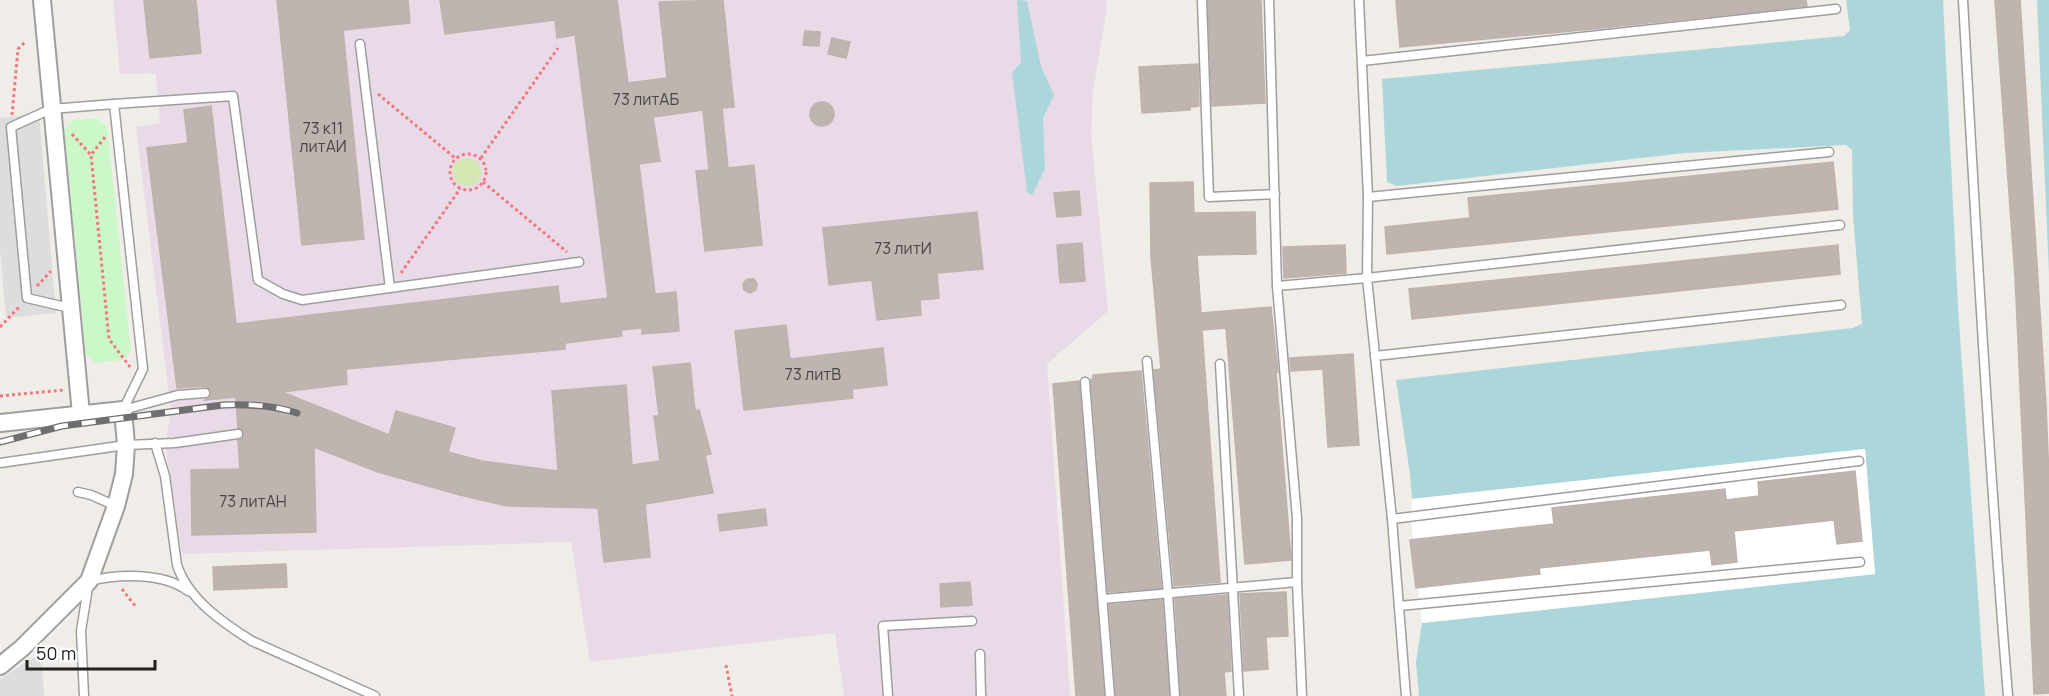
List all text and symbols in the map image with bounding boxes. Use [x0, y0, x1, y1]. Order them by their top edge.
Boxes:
house number: 73 литАБ [613, 88, 679, 110]
house number: 73 к11 литАИ [299, 117, 347, 157]
house number: 73 литИ [874, 237, 932, 259]
house number: 73 литВ [785, 363, 841, 385]
house number: 73 литАН [219, 490, 287, 512]
scale bar [27, 633, 154, 671]
text: 50 m [36, 641, 76, 665]

